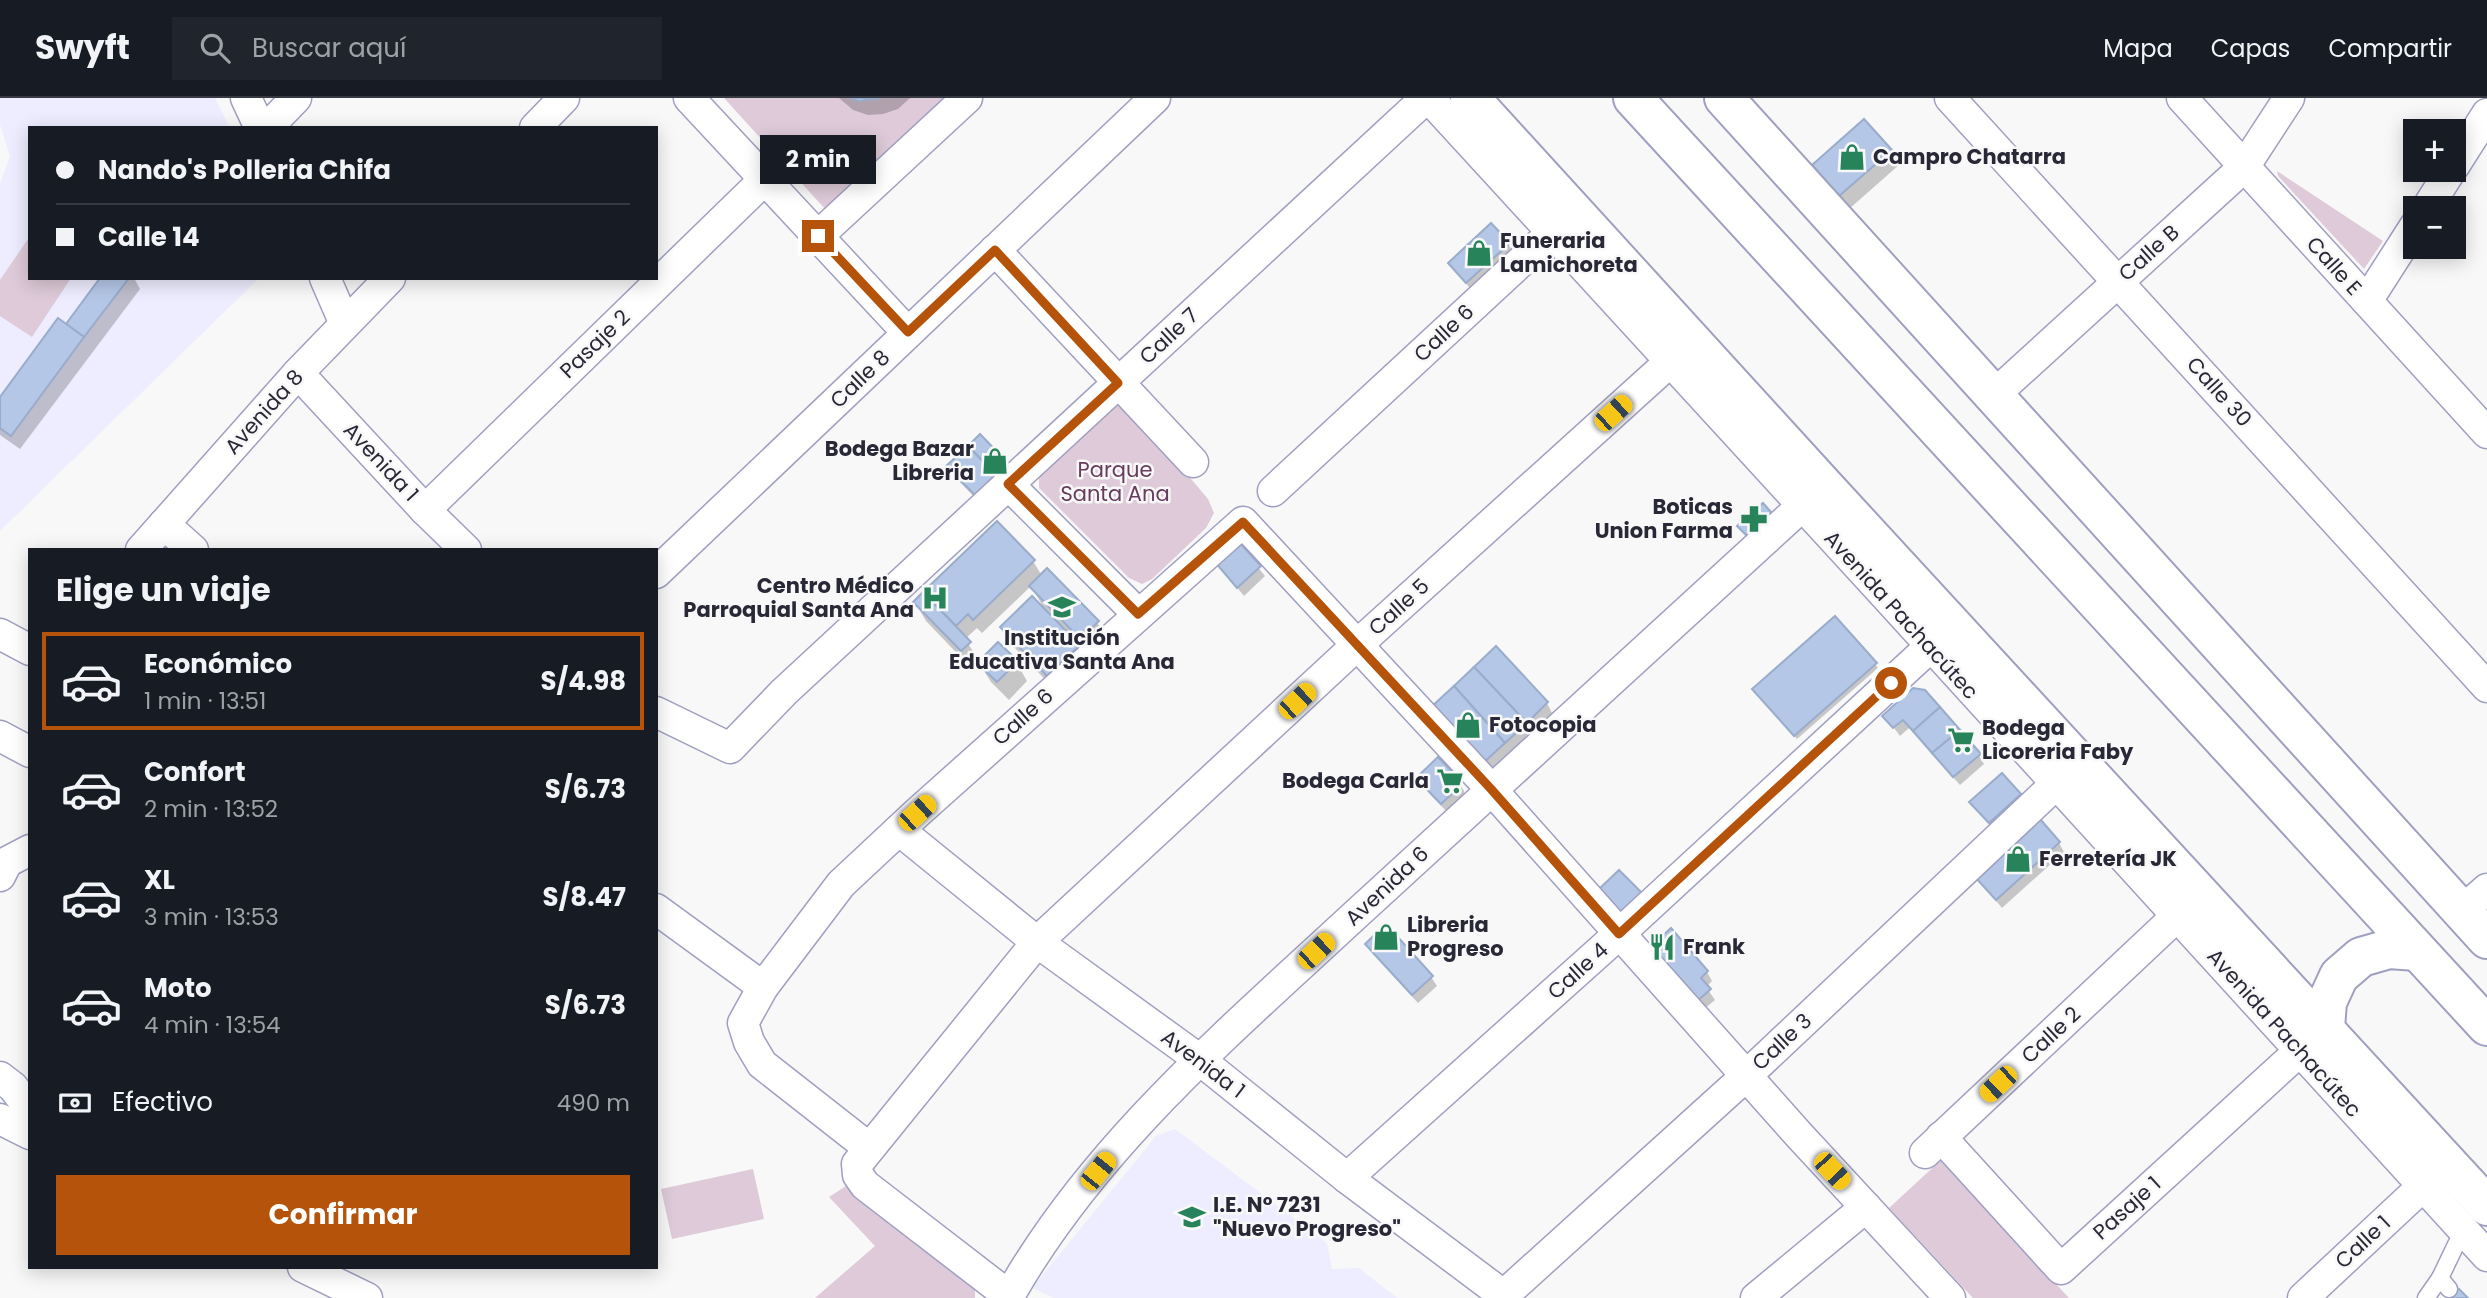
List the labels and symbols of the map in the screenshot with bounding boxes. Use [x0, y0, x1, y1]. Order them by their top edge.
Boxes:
callout: 2 min [760, 135, 876, 184]
shop icon: Campro Chatarra [1837, 142, 1867, 172]
place label: Campro Chatarra [1873, 142, 2066, 171]
street label: Calle B [2112, 218, 2185, 288]
route end [802, 220, 834, 252]
place label: Funeraria Lamichoreta [1500, 226, 1638, 279]
street label: Calle E [2300, 230, 2369, 301]
shop icon: Funeraria Lamichoreta [1464, 238, 1494, 268]
street label: Calle 6 [1407, 297, 1480, 368]
street label: Calle 7 [1133, 301, 1204, 370]
street label: Pasaje 2 [553, 303, 636, 384]
street label: Calle 8 [823, 343, 896, 414]
street label: Calle 30 [2180, 350, 2259, 433]
street label: Avenida 8 [218, 363, 309, 460]
car [1591, 391, 1636, 435]
street label: Avenida 1 [337, 416, 425, 507]
place label: Bodega Bazar Libreria [825, 434, 974, 487]
shop icon: Bodega Bazar Libreria [980, 446, 1010, 476]
park label: Parque Santa Ana [1060, 455, 1170, 508]
place label: Boticas Union Farma [1595, 492, 1733, 545]
pharmacy icon: Boticas Union Farma [1739, 504, 1769, 534]
street label: Avenida Pachacútec [1818, 524, 1985, 705]
place label: Centro Médico Parroquial Santa Ana [683, 571, 914, 624]
street label: Calle 5 [1362, 572, 1435, 642]
hospital icon: Centro Médico Parroquial Santa Ana [920, 583, 950, 613]
school or university icon: Institución Educativa Santa Ana [1047, 592, 1077, 622]
place label: Institución Educativa Santa Ana [949, 623, 1175, 676]
route start [1875, 667, 1907, 699]
car [1275, 679, 1320, 723]
street label: Calle 6 [986, 682, 1059, 752]
shop icon: Fotocopia [1453, 710, 1483, 740]
place label: Fotocopia [1489, 710, 1597, 739]
place label: Bodega Licoreria Faby [1982, 713, 2134, 766]
supermarket icon: Bodega Licoreria Faby [1946, 725, 1976, 755]
place label: Bodega Carla [1282, 766, 1429, 795]
supermarket icon: Bodega Carla [1435, 766, 1465, 796]
car [895, 791, 940, 835]
street label: Avenida 6 [1338, 839, 1435, 932]
shop icon: Ferretería JK [2003, 844, 2033, 874]
place label: Ferretería JK [2039, 844, 2177, 873]
place label: Libreria Progreso [1407, 910, 1504, 963]
shop icon: Libreria Progreso [1371, 922, 1401, 952]
car [1294, 929, 1339, 973]
restaurant icon: Frank [1647, 932, 1677, 962]
place label: Frank [1683, 932, 1745, 961]
street label: Calle 4 [1541, 936, 1614, 1006]
street label: Avenida Pachacútec [2201, 942, 2368, 1123]
street label: Calle 2 [2015, 1000, 2087, 1070]
street label: Calle 3 [1746, 1007, 1818, 1077]
street label: Avenida 1 [1155, 1022, 1251, 1105]
car [1976, 1062, 2021, 1106]
car [1077, 1148, 1120, 1194]
car [1810, 1148, 1855, 1194]
street label: Pasaje 1 [2086, 1169, 2167, 1246]
place label: I.E. N° 7231 "Nuevo Progreso" [1213, 1190, 1401, 1243]
school or university icon: I.E. N° 7231 "Nuevo Progreso" [1177, 1202, 1207, 1232]
street label: Calle 1 [2329, 1208, 2397, 1275]

